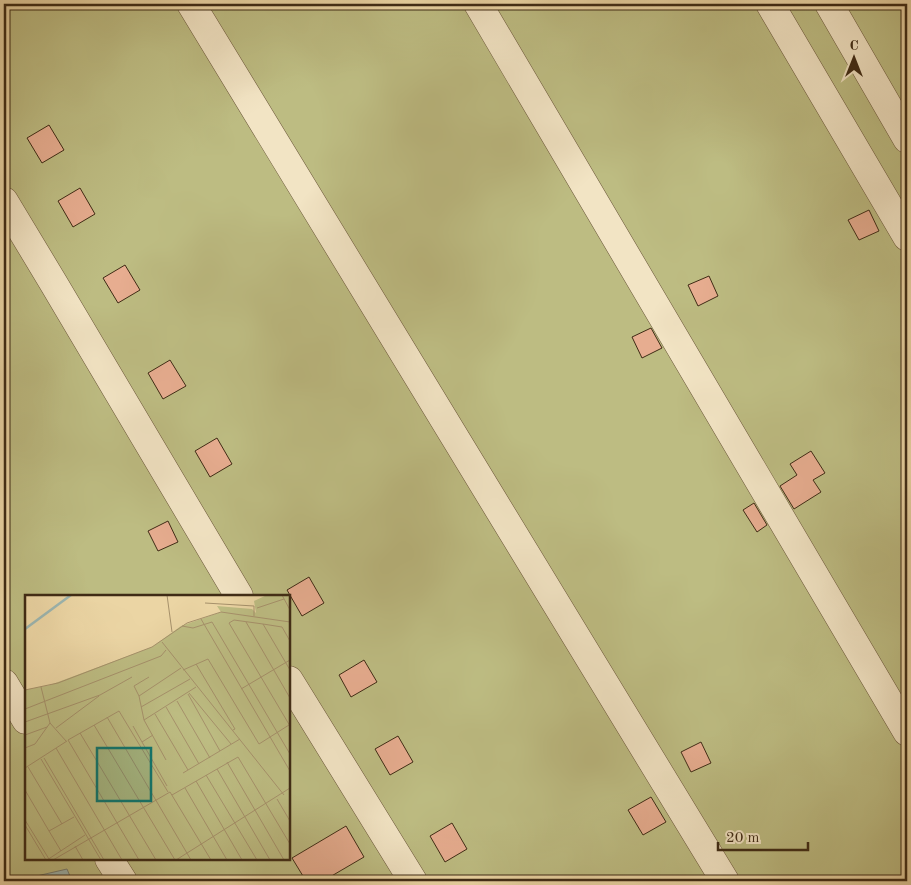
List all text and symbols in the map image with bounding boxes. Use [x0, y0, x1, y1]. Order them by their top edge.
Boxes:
north arrow [828, 32, 878, 82]
text: С [849, 39, 859, 53]
inset map [25, 595, 290, 860]
scale bar [718, 820, 808, 852]
text: 20 m [726, 831, 760, 846]

